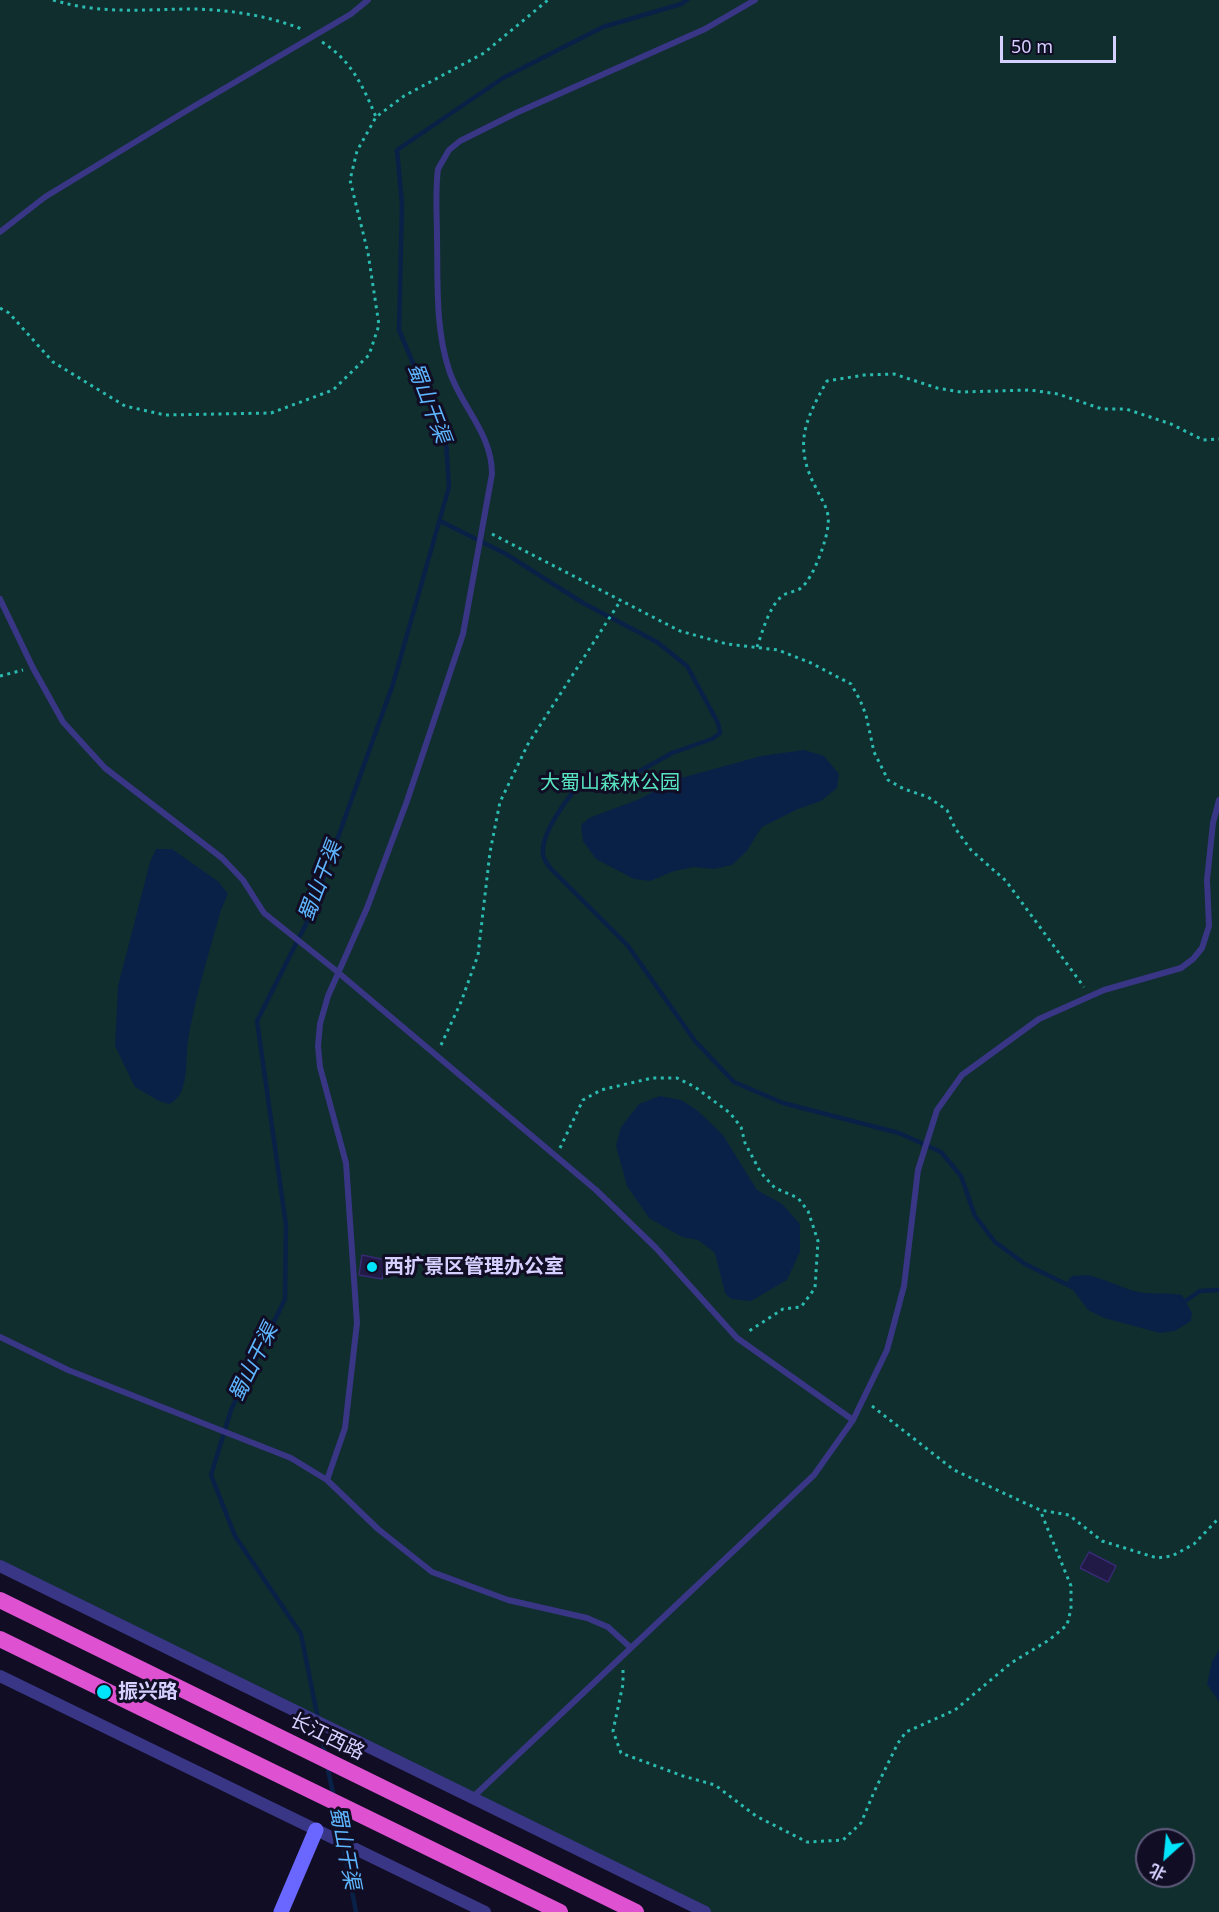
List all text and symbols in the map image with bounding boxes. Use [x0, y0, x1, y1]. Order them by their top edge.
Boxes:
scale bar [1003, 24, 1118, 62]
text: 50 m [1011, 34, 1053, 58]
water label: 蜀山干渠 [401, 359, 455, 447]
park label: 大蜀山森林公园 [540, 771, 680, 795]
water label: 蜀山干渠 [294, 838, 348, 926]
place label: 西扩景区管理办公室 [384, 1255, 564, 1279]
marker: 西扩景区管理办公室 [365, 1260, 379, 1274]
water label: 蜀山干渠 [224, 1320, 284, 1406]
place label: 振兴路 [118, 1680, 178, 1704]
marker: 振兴路 [95, 1683, 113, 1701]
street label: 长江西路 [286, 1709, 368, 1765]
water label: 蜀山干渠 [324, 1804, 364, 1892]
north arrow [1135, 1828, 1195, 1888]
text: 北 [1146, 1859, 1170, 1886]

